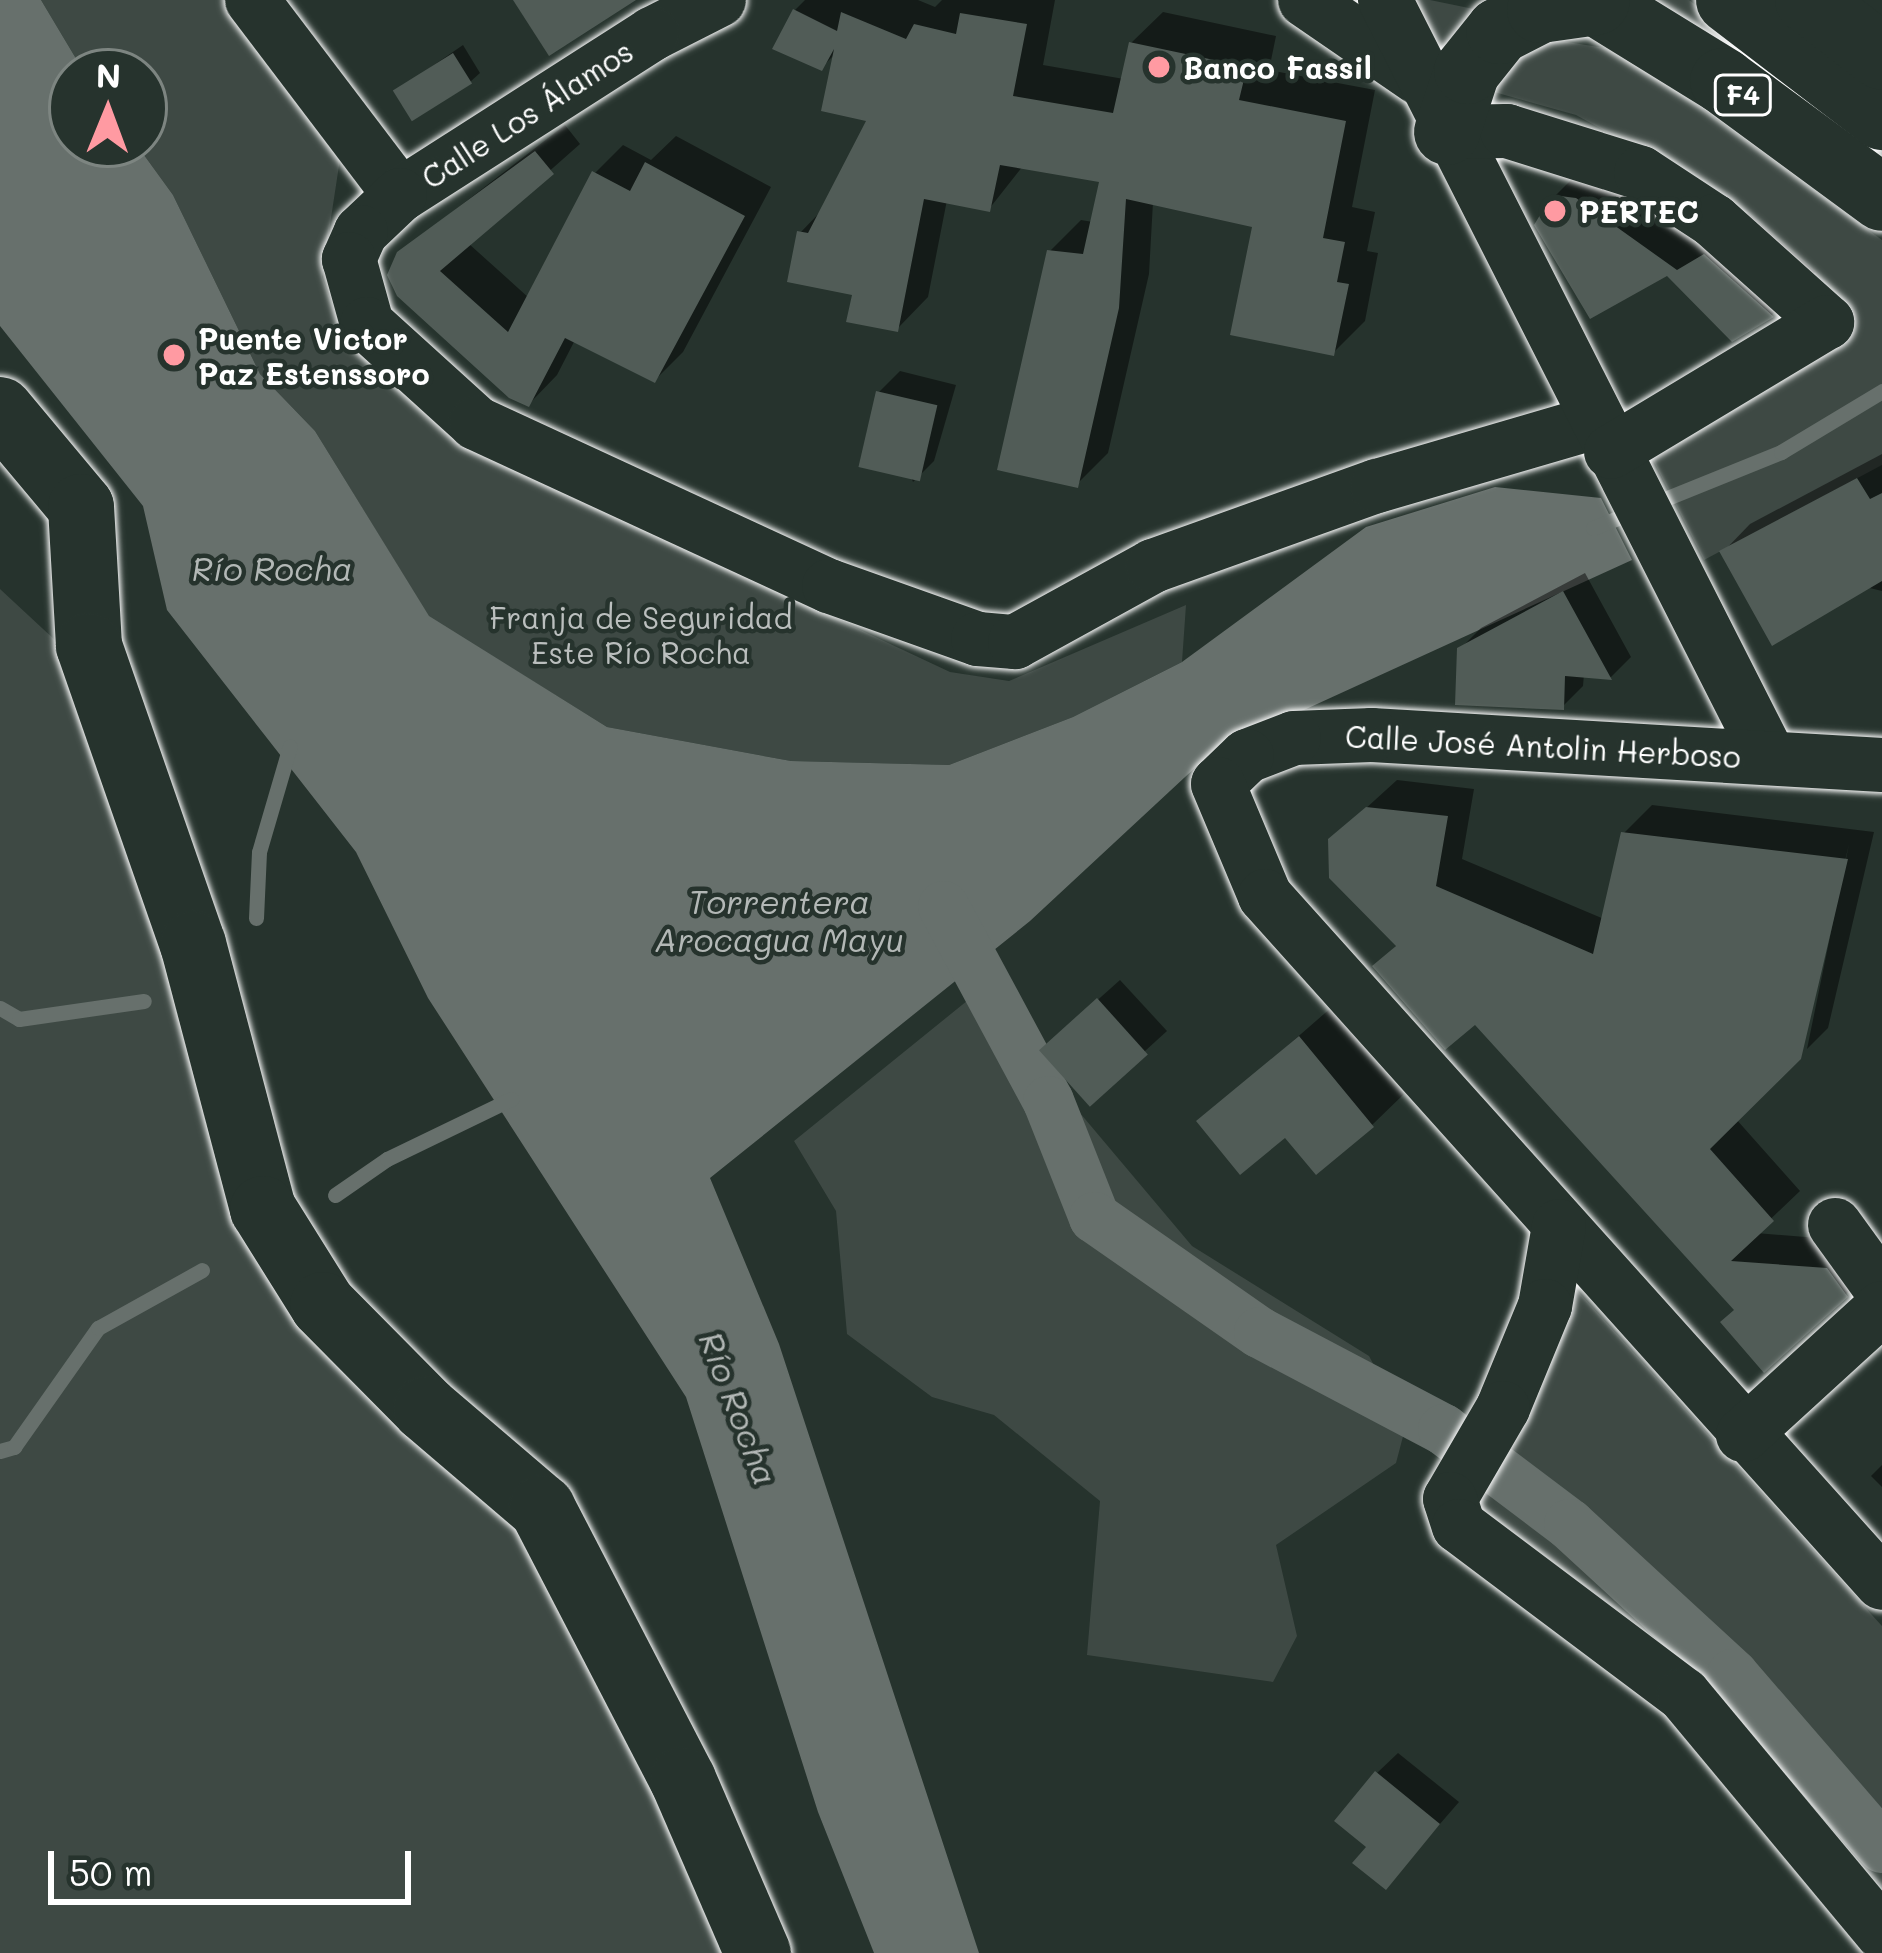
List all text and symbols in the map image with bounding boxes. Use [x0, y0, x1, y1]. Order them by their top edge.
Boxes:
street label: Calle Los Álamos [415, 32, 639, 196]
north arrow [48, 48, 168, 168]
place label: Banco Fassil [1183, 49, 1372, 85]
text: N [96, 53, 121, 96]
marker: Banco Fassil [1146, 54, 1172, 80]
road number: F4 [1713, 74, 1773, 116]
place label: PERTEC [1579, 193, 1699, 229]
marker: PERTEC [1542, 198, 1568, 224]
place label: Puente Victor Paz Estenssoro [198, 320, 430, 391]
marker: Puente Victor Paz Estenssoro [161, 342, 187, 368]
water label: Río Rocha [192, 548, 352, 588]
park label: Franja de Seguridad Este Río Rocha [490, 599, 792, 670]
street label: Calle José Antolin Herboso [1344, 718, 1742, 774]
water label: Torrentera Arocagua Mayu [654, 881, 904, 959]
water label: Río Rocha [692, 1326, 786, 1490]
scale bar [54, 1827, 417, 1901]
text: 50 m [69, 1848, 152, 1895]

